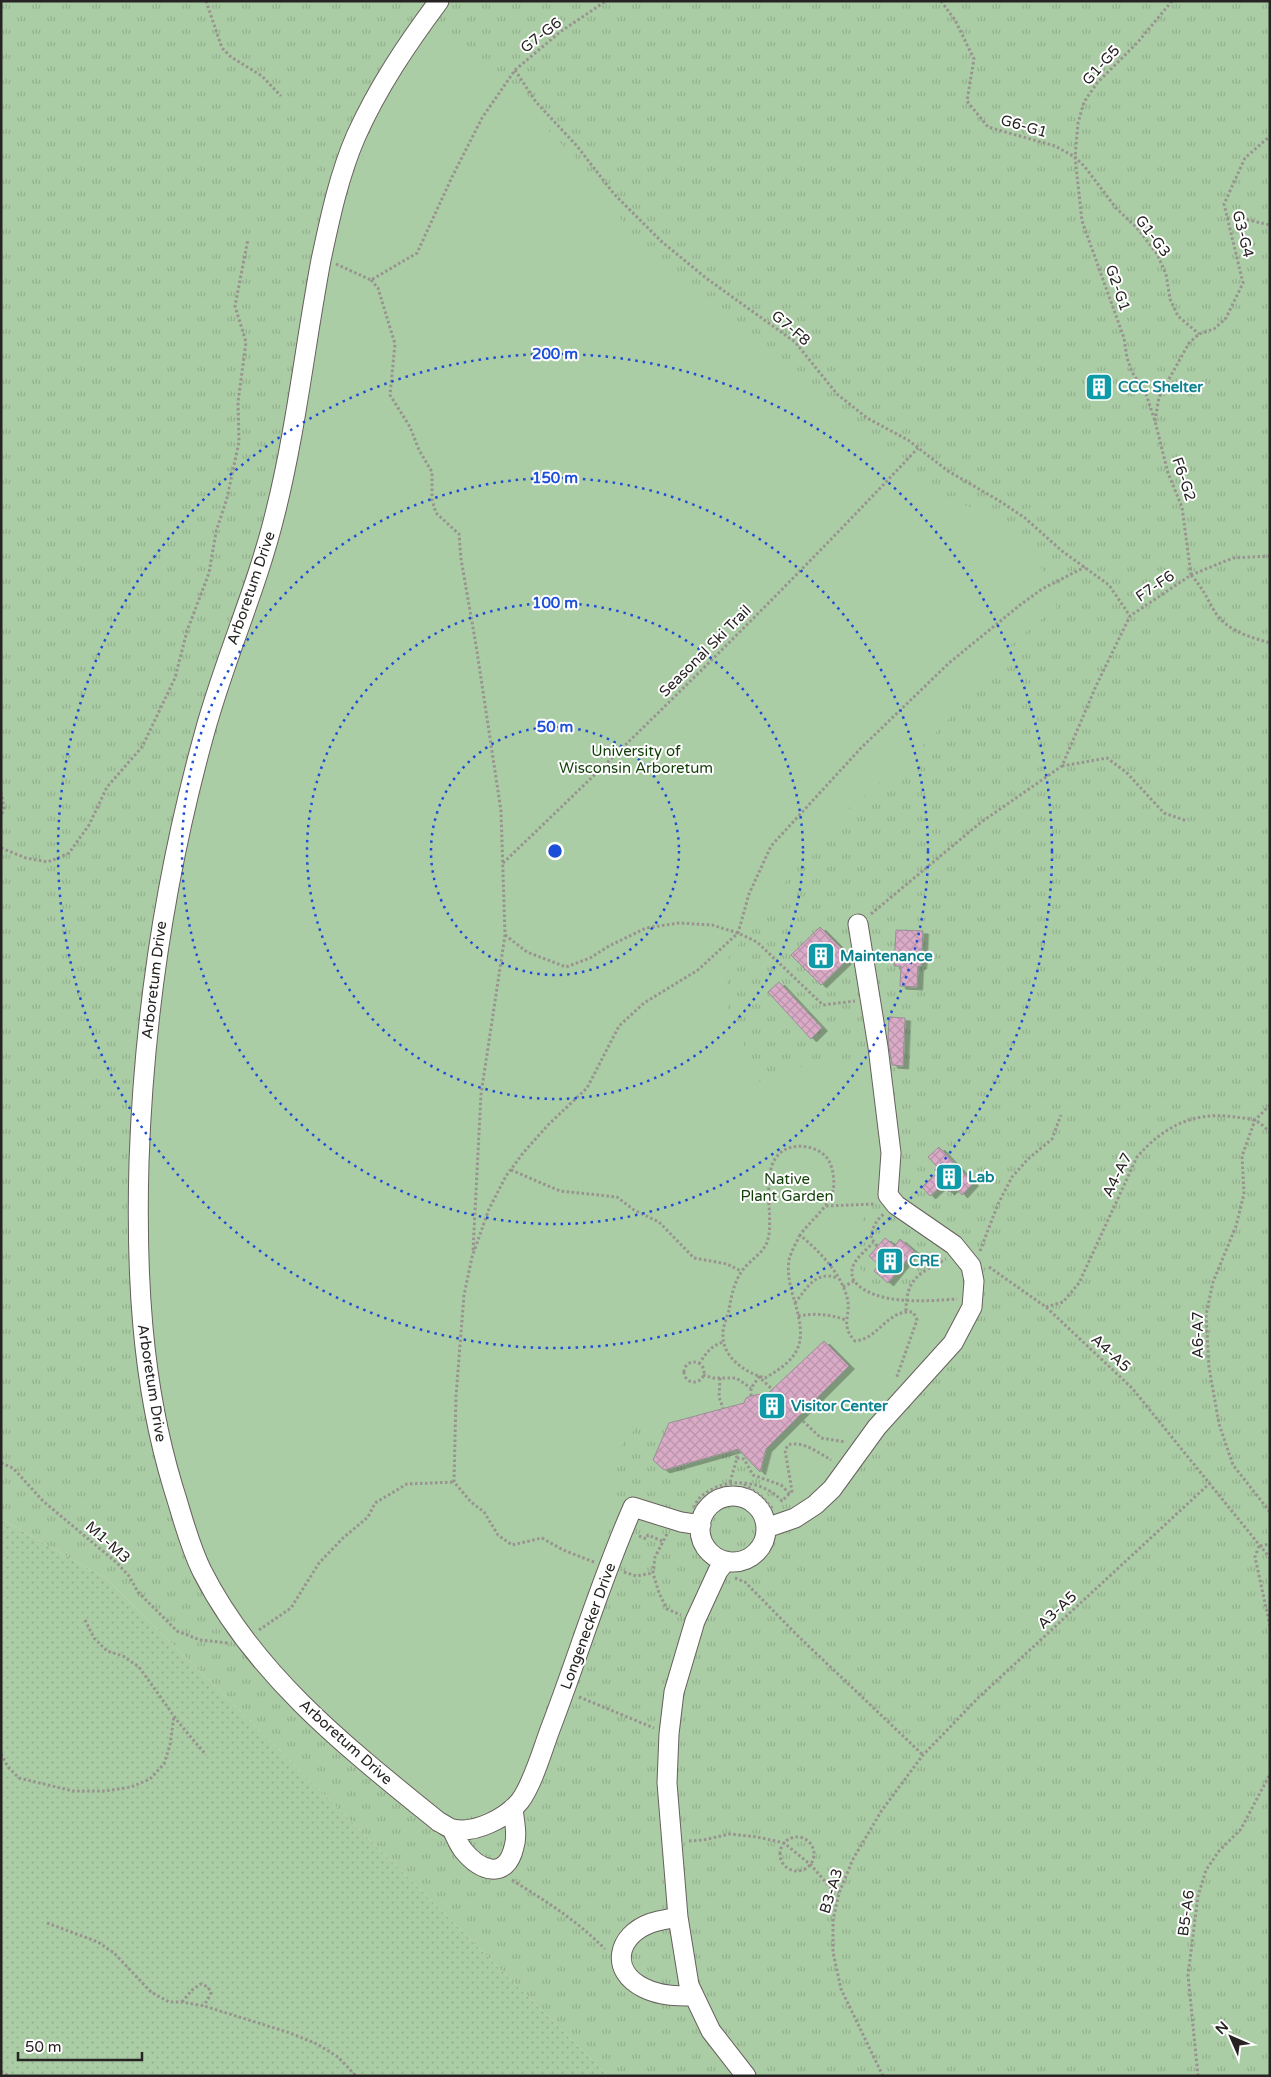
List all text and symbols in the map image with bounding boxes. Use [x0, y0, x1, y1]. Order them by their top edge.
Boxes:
street label: G7-G6 [517, 13, 565, 57]
street label: G1-G5 [1078, 41, 1124, 89]
street label: G6-G1 [999, 111, 1049, 141]
street label: G3-G4 [1229, 209, 1257, 259]
street label: G1-G3 [1131, 212, 1175, 260]
street label: G2-G1 [1102, 263, 1134, 313]
street label: G7-F8 [768, 307, 814, 349]
text: 200 m [532, 345, 578, 363]
building icon: CCC Shelter [1084, 372, 1114, 402]
place label: CCC Shelter [1118, 378, 1203, 396]
street label: F6-G2 [1168, 455, 1200, 503]
text: 150 m [532, 469, 578, 487]
street label: Arboretum Drive [223, 529, 279, 647]
street label: F7-F6 [1132, 567, 1178, 605]
text: 100 m [532, 594, 578, 612]
street label: Seasonal Ski Trail [655, 601, 755, 701]
text: 50 m [537, 718, 573, 736]
park label: University of Wisconsin Arboretum [559, 742, 713, 777]
centre of rings [546, 842, 564, 860]
street label: Arboretum Drive [138, 920, 170, 1040]
building icon: Maintenance [806, 941, 836, 971]
place label: Maintenance [840, 947, 933, 965]
street label: A4-A7 [1098, 1150, 1136, 1200]
building icon: Lab [934, 1162, 964, 1192]
place label: Lab [968, 1168, 995, 1186]
park label: Native Plant Garden [740, 1170, 834, 1205]
building icon: CRE [875, 1246, 905, 1276]
place label: CRE [909, 1252, 940, 1270]
street label: A6-A7 [1189, 1311, 1207, 1359]
street label: Arboretum Drive [134, 1323, 170, 1443]
street label: A4-A5 [1088, 1330, 1134, 1376]
building icon: Visitor Center [757, 1391, 787, 1421]
place label: Visitor Center [791, 1397, 888, 1415]
street label: M1-M3 [82, 1517, 134, 1567]
street label: Longenecker Drive [557, 1560, 619, 1692]
street label: A3-A5 [1034, 1587, 1080, 1633]
street label: Arboretum Drive [296, 1696, 396, 1788]
street label: B3-A3 [816, 1866, 846, 1916]
street label: B5-A6 [1174, 1889, 1198, 1937]
north arrow [1206, 2012, 1256, 2062]
text: N [1212, 2018, 1232, 2038]
scale bar [18, 2030, 141, 2062]
text: 50 m [25, 2038, 62, 2056]

